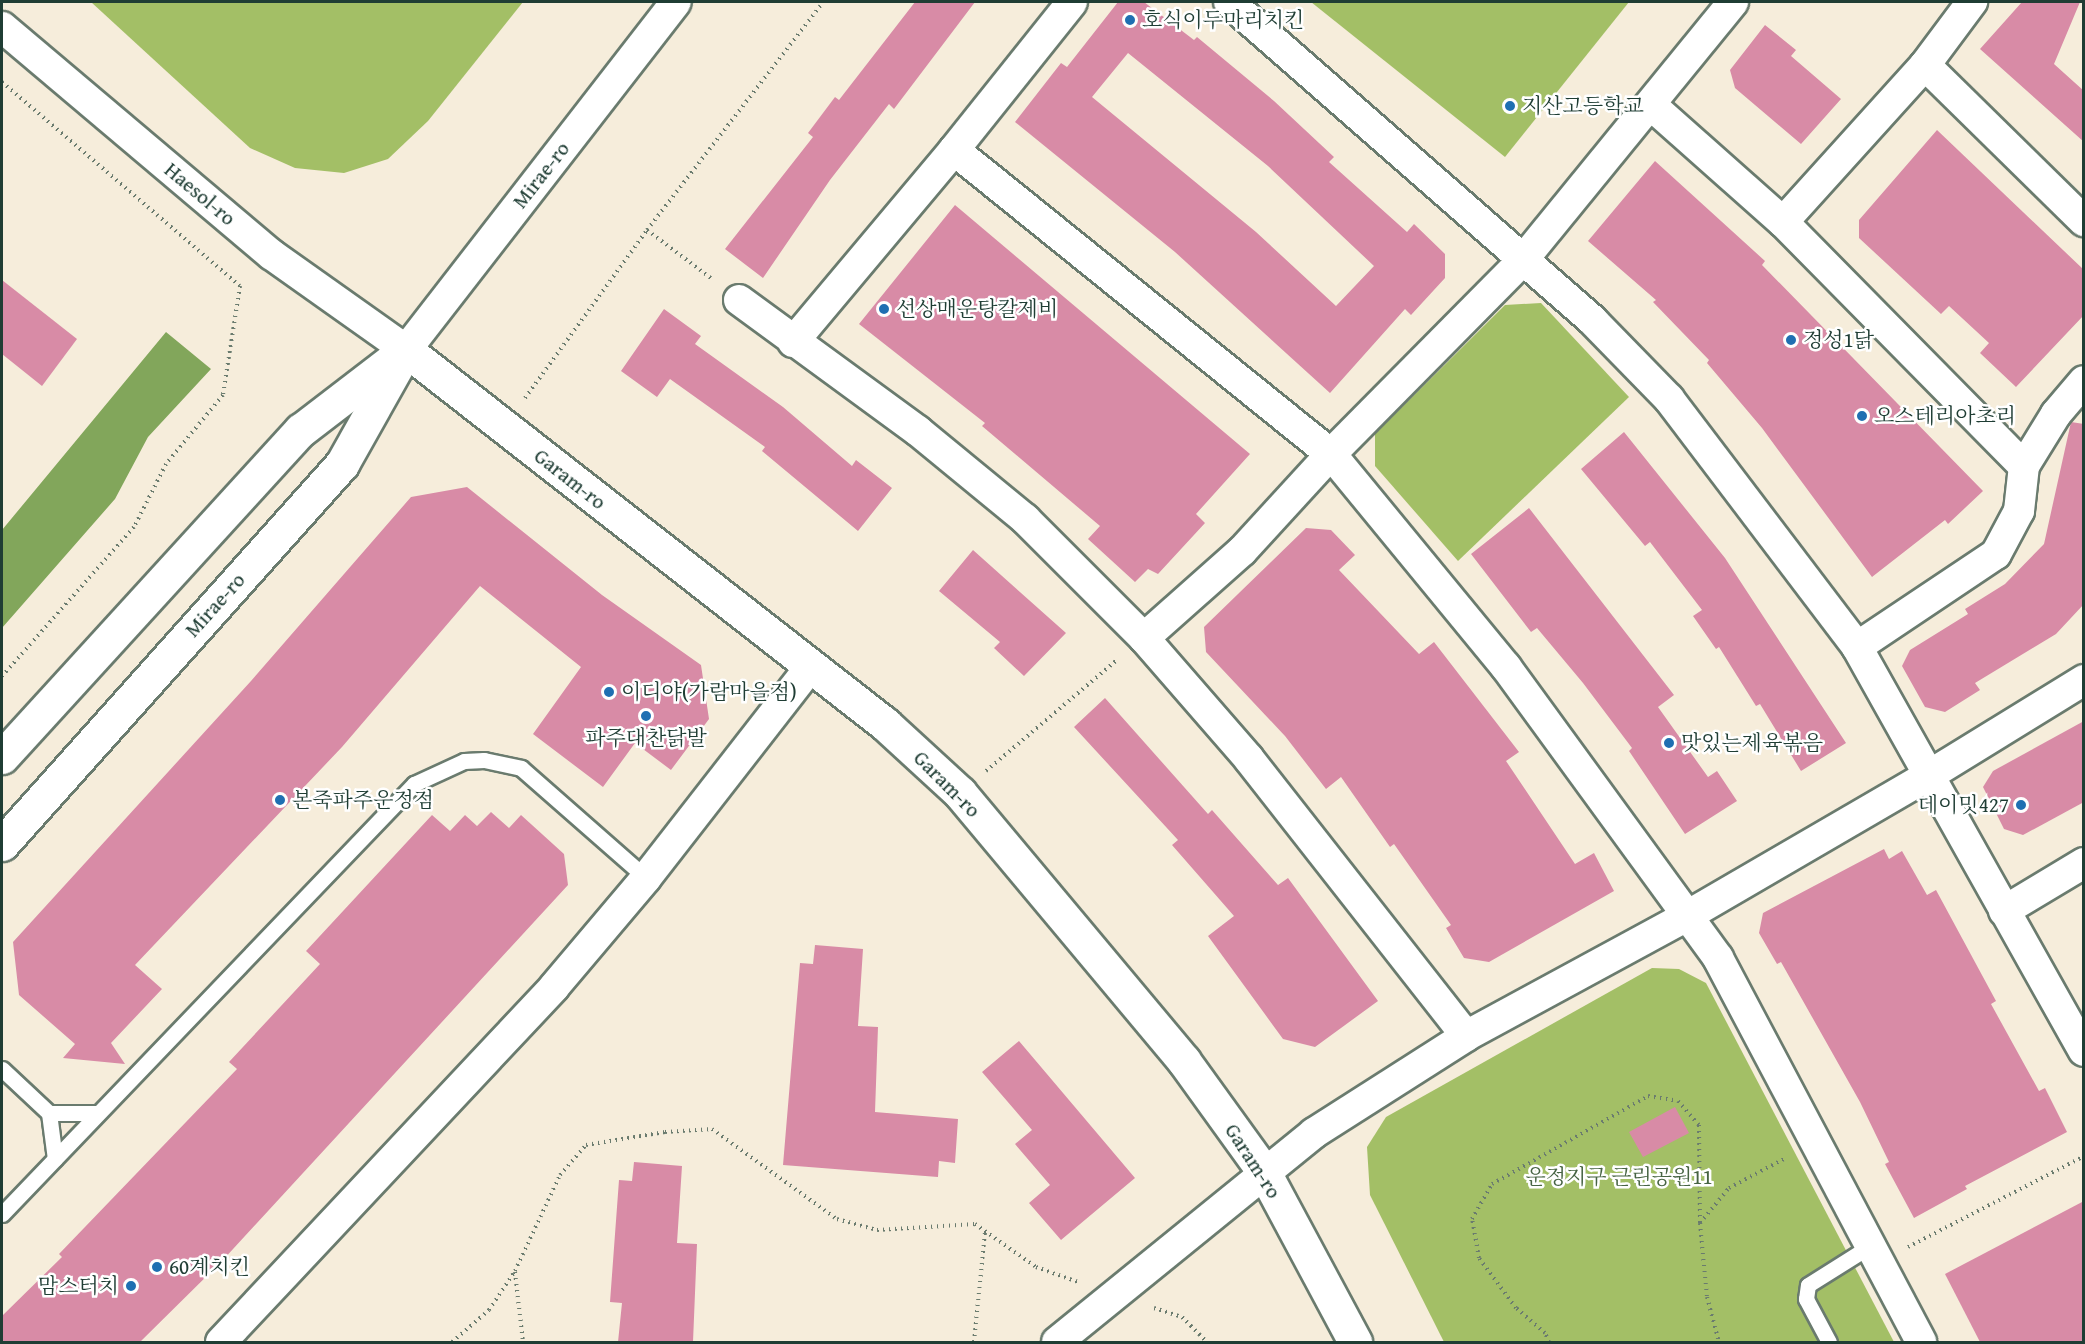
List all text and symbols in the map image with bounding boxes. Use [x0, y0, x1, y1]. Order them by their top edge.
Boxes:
place label: 호식이두마리치킨 [1142, 7, 1304, 33]
marker: 호식이두마리치킨 [1123, 13, 1137, 27]
place label: 지산고등학교 [1522, 93, 1644, 119]
marker: 지산고등학교 [1503, 99, 1517, 113]
street label: Mirae-ro [507, 137, 575, 213]
street label: Haesol-ro [159, 157, 241, 231]
place label: 선상매운탕칼제비 [896, 296, 1058, 322]
marker: 선상매운탕칼제비 [877, 302, 891, 316]
place label: 정성1닭 [1803, 327, 1874, 353]
marker: 정성1닭 [1784, 333, 1798, 347]
place label: 오스테리아초리 [1874, 403, 2016, 429]
marker: 오스테리아초리 [1855, 409, 1869, 423]
street label: Garam-ro [529, 443, 611, 515]
street label: Mirae-ro [180, 568, 250, 642]
place label: 이디야(가람마을점) [621, 679, 797, 705]
marker: 이디야(가람마을점) [602, 685, 616, 699]
marker: 파주대찬닭발 [639, 709, 653, 723]
place label: 파주대찬닭발 [585, 725, 707, 751]
place label: 맛있는제육볶음 [1681, 730, 1823, 756]
marker: 맛있는제육볶음 [1662, 736, 1676, 750]
street label: Garam-ro [908, 745, 986, 823]
place label: 본죽파주운정점 [292, 787, 434, 813]
place label: 데이밋427 [1918, 792, 2009, 818]
marker: 본죽파주운정점 [273, 793, 287, 807]
marker: 데이밋427 [2014, 798, 2028, 812]
street label: Garam-ro [1220, 1119, 1286, 1203]
park label: 운정지구 근린공원11 [1525, 1164, 1713, 1190]
place label: 60계치킨 [169, 1254, 250, 1280]
marker: 60계치킨 [150, 1260, 164, 1274]
place label: 맘스터치 [38, 1273, 119, 1299]
marker: 맘스터치 [124, 1279, 138, 1293]

